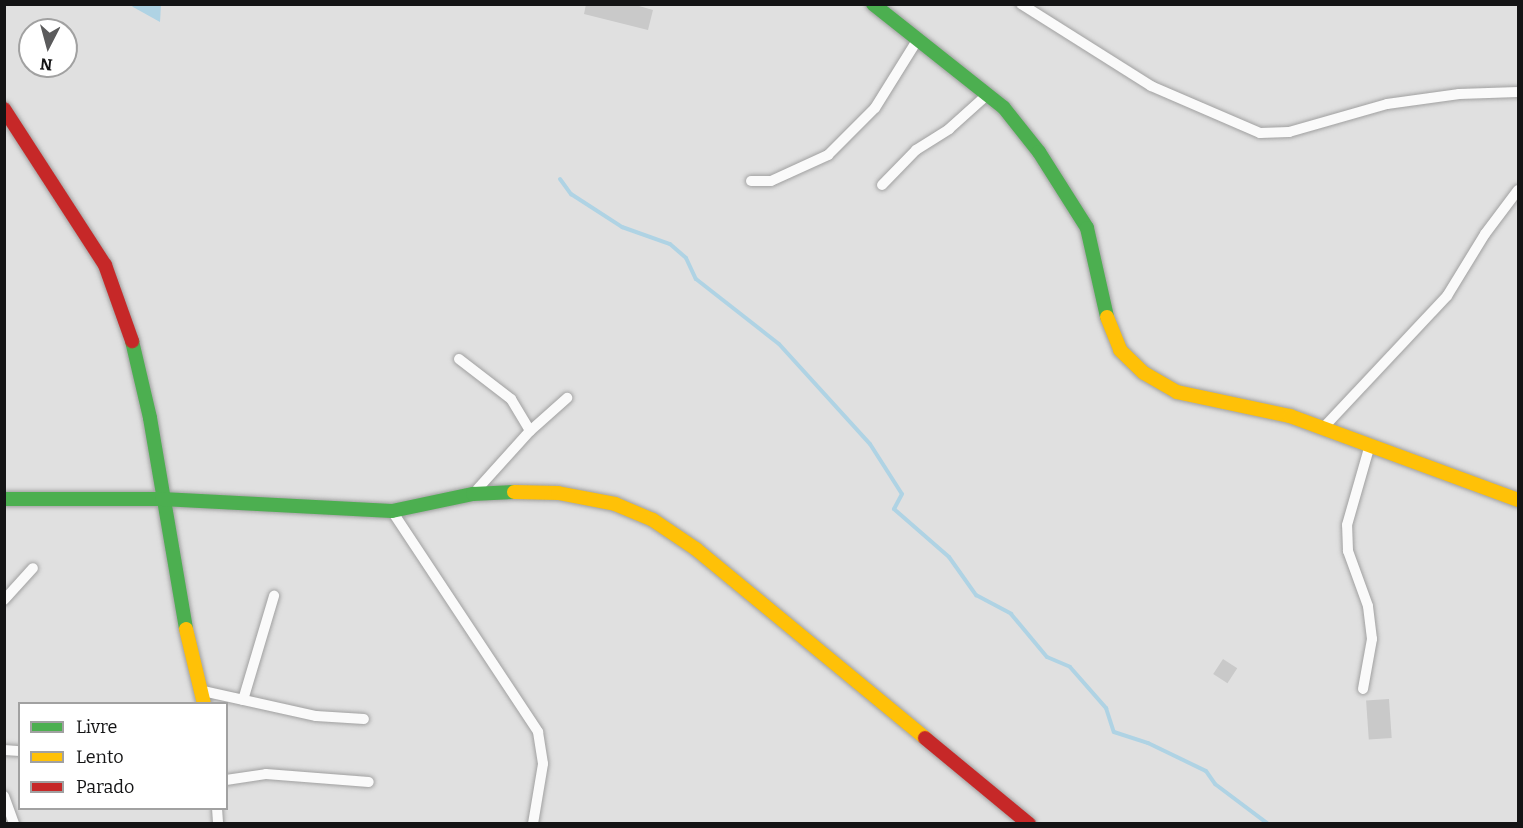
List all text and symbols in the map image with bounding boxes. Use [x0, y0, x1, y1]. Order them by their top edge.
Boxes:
north arrow [18, 18, 78, 78]
text: N [39, 54, 53, 75]
legend [18, 702, 228, 810]
text: Livre [76, 716, 117, 738]
text: Lento [76, 746, 124, 768]
text: Parado [76, 776, 134, 798]

